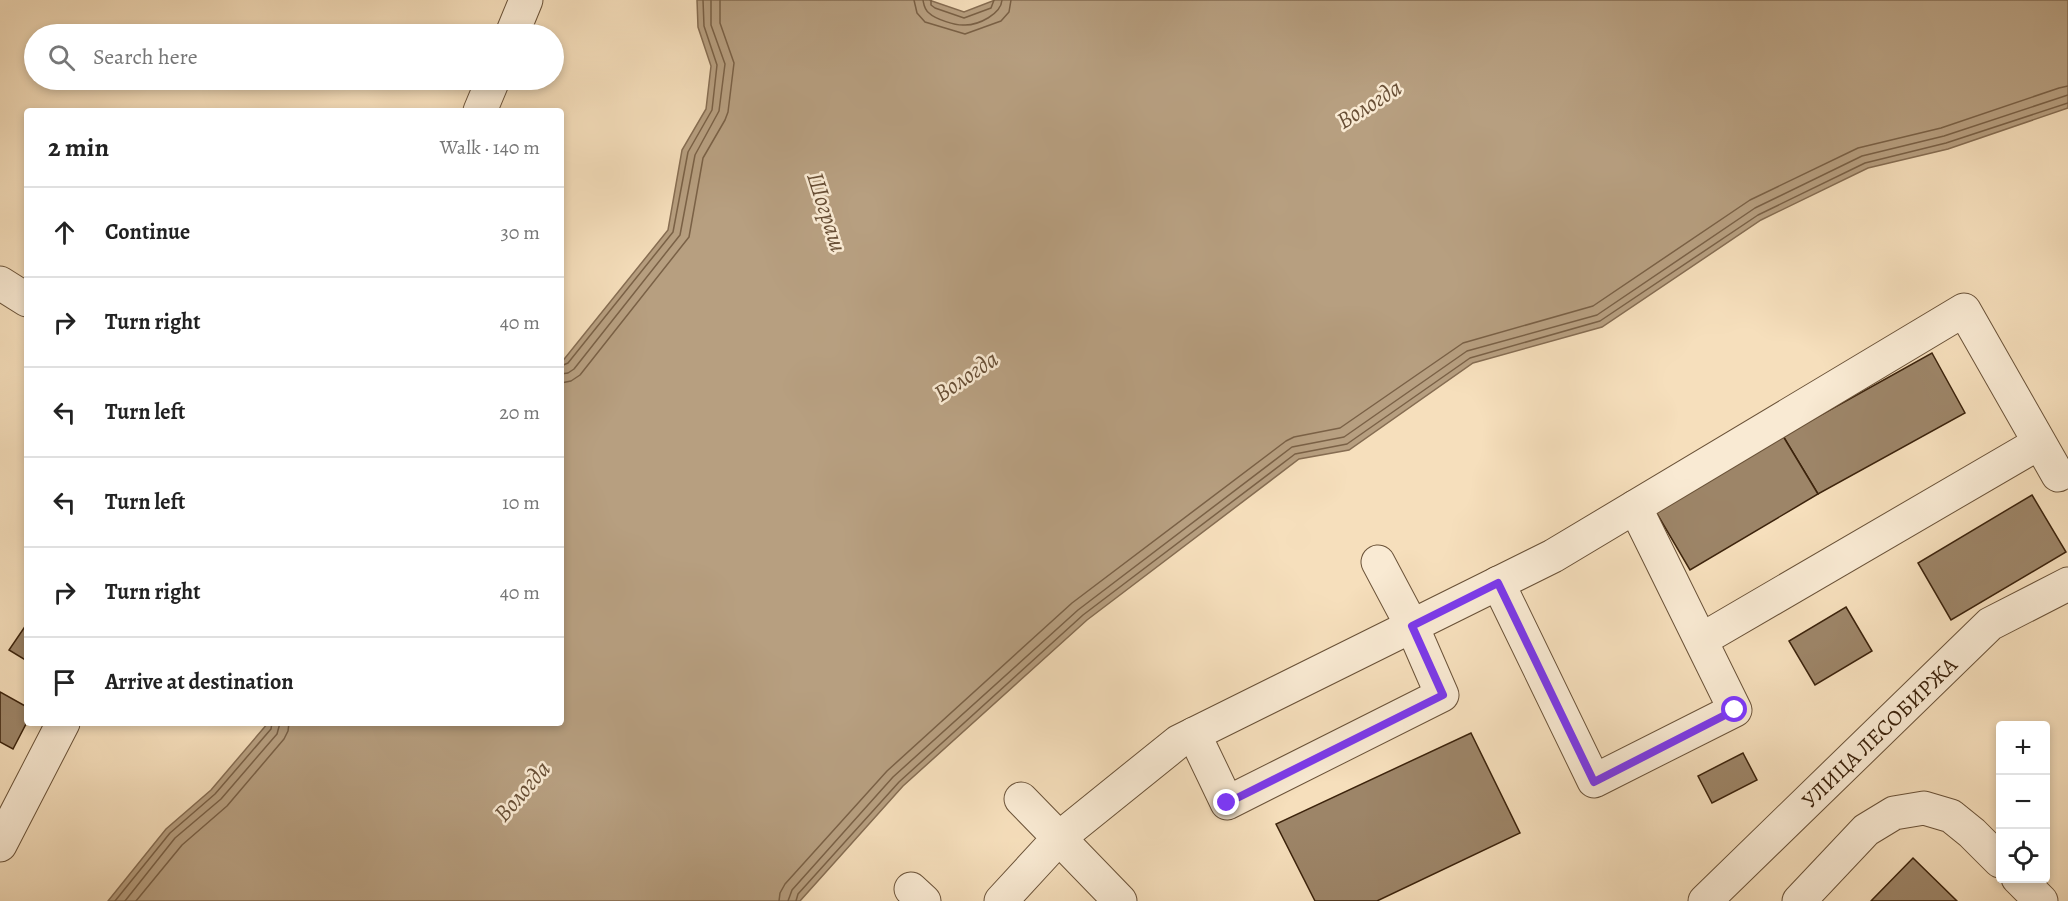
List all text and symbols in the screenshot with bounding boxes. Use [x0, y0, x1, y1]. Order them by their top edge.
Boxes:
search box [24, 24, 564, 90]
icon: search [45, 41, 78, 74]
text: Search here [93, 42, 198, 72]
water label: Вологда [1330, 72, 1408, 136]
text: 2 min [48, 130, 109, 165]
text: Walk · 140 m [440, 134, 540, 161]
water label: Шограш [799, 168, 855, 256]
icon: ahead [48, 216, 81, 249]
text: Continue [105, 217, 190, 247]
text: 30 m [500, 219, 540, 246]
icon: right [48, 306, 81, 339]
text: Turn right [105, 307, 201, 337]
text: 40 m [500, 309, 540, 336]
water label: Вологда [927, 343, 1005, 409]
icon: left [48, 396, 81, 429]
text: Turn left [105, 397, 185, 427]
text: 20 m [499, 399, 540, 426]
icon: left [48, 486, 81, 519]
text: Turn left [105, 487, 185, 517]
text: 10 m [502, 489, 540, 516]
icon: right [48, 576, 81, 609]
text: Turn right [105, 577, 201, 607]
text: 40 m [500, 579, 540, 606]
street label: УЛИЦА ЛЕСОБИРЖА [1795, 650, 1965, 815]
icon: arrive [48, 666, 81, 699]
text: Arrive at destination [105, 667, 294, 697]
route start [1721, 696, 1747, 722]
map controls [1996, 721, 2050, 883]
button: + [1996, 721, 2050, 775]
water label: Вологда [486, 754, 558, 828]
button: − [1996, 775, 2050, 829]
route end [1213, 789, 1239, 815]
button: locate [1996, 829, 2050, 883]

